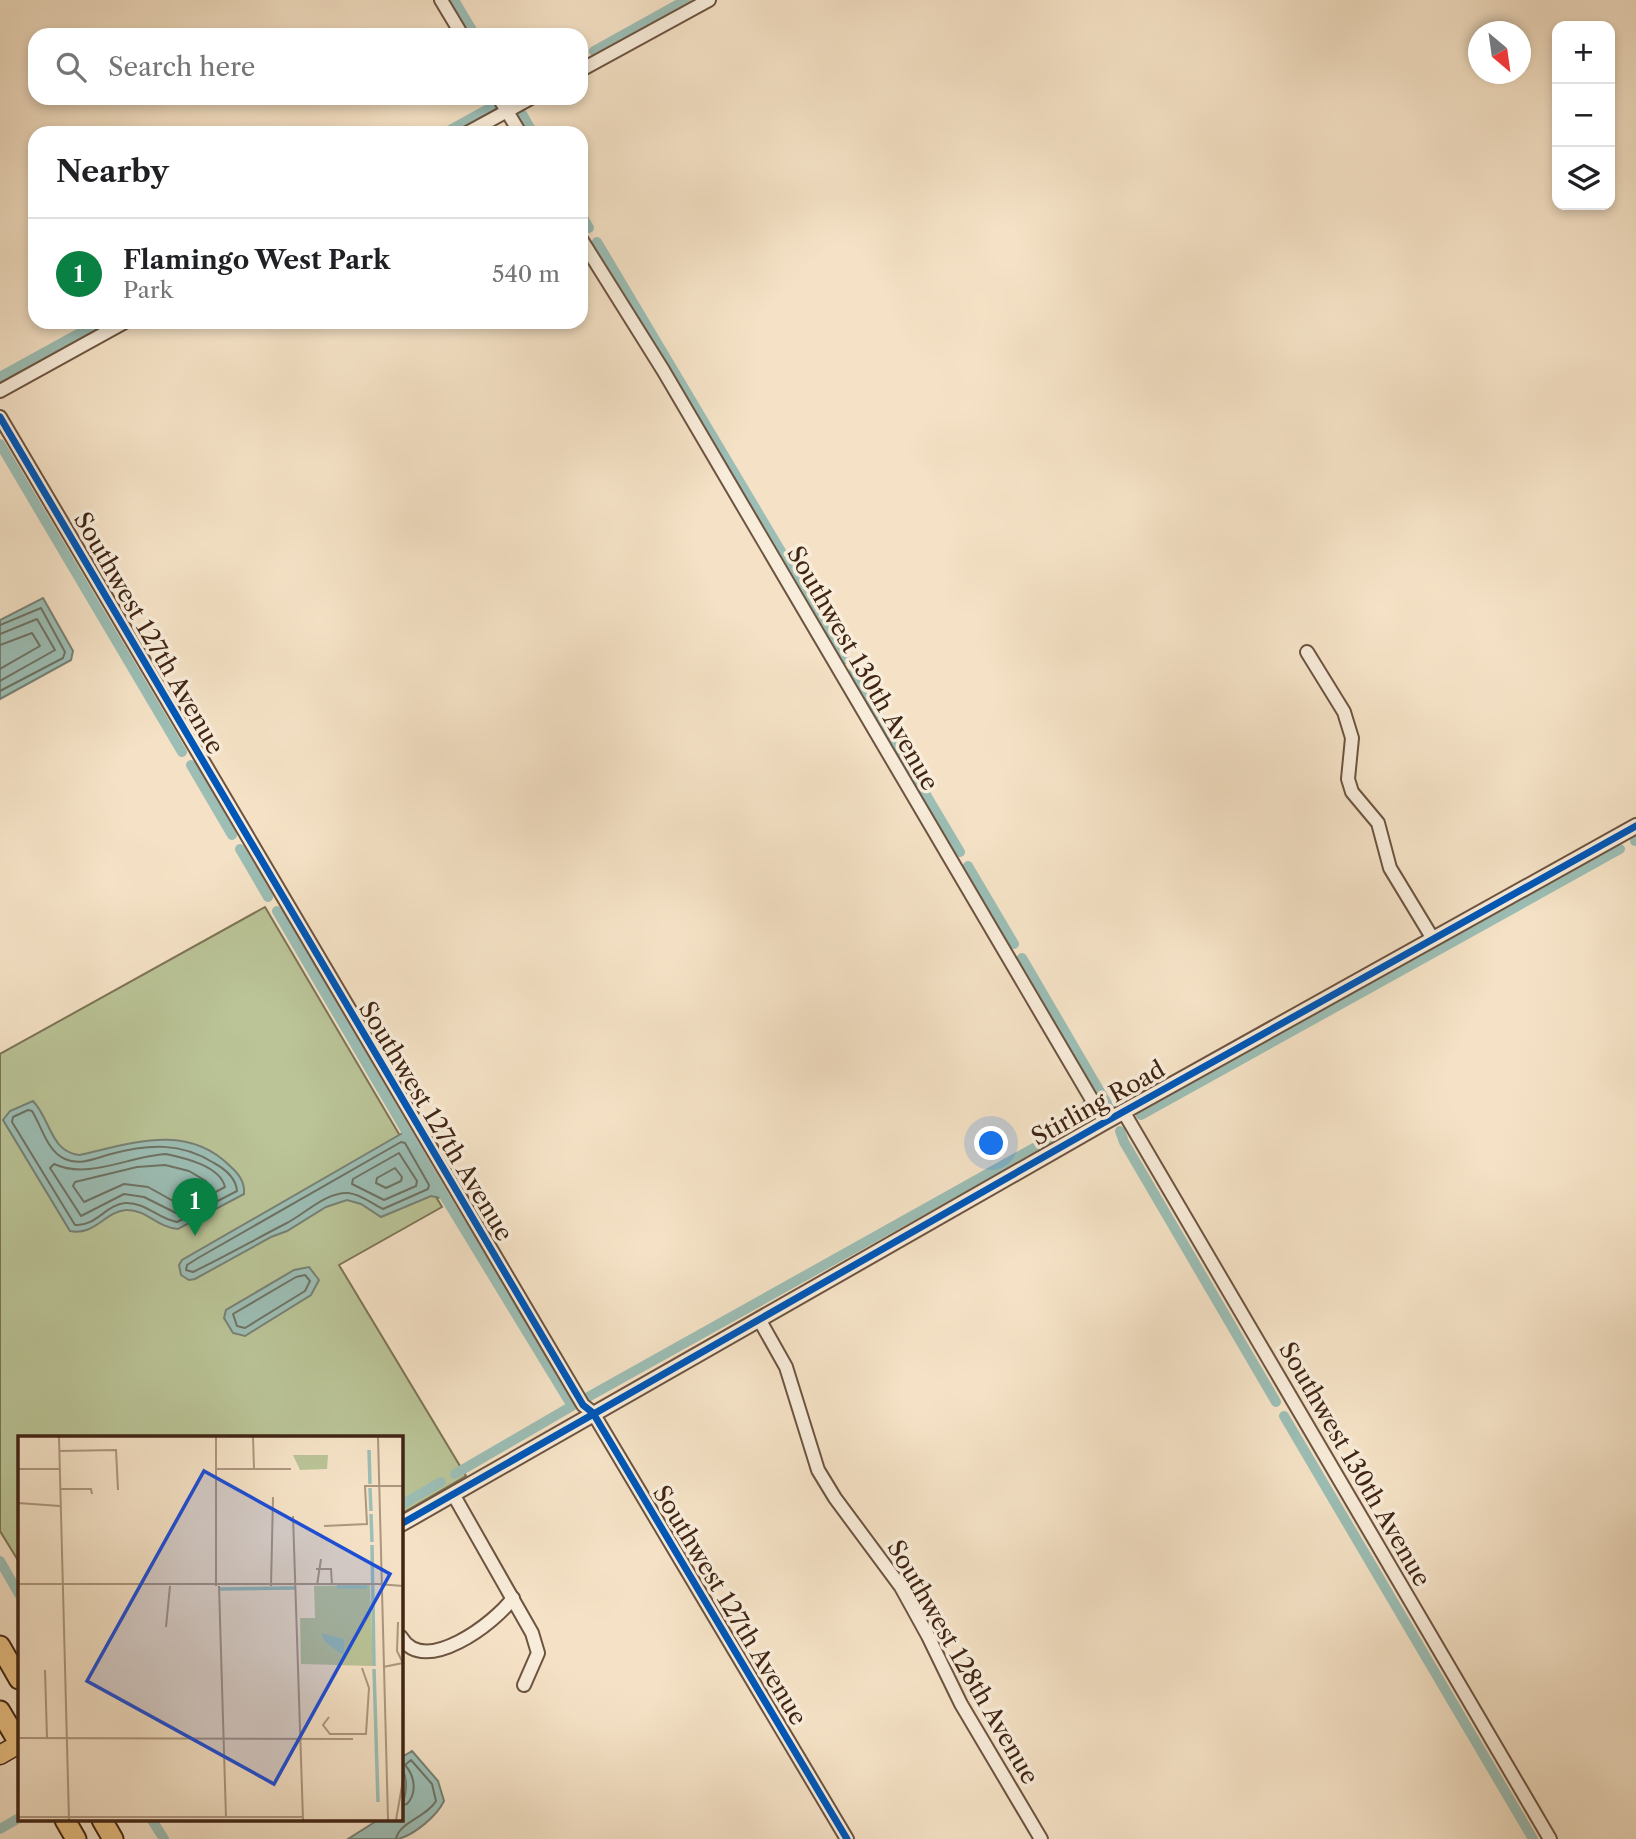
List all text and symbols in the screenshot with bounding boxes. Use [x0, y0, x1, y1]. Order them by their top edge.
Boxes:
north arrow [1468, 21, 1531, 84]
map controls [1552, 21, 1615, 210]
button: + [1552, 21, 1615, 84]
search box [28, 28, 588, 105]
icon: search [52, 48, 90, 86]
text: Search here [108, 51, 255, 83]
button: − [1552, 84, 1615, 147]
button: layers [1552, 147, 1615, 210]
text: Nearby [56, 153, 169, 190]
text: Flamingo West Park [123, 244, 390, 276]
text: 1 [74, 260, 84, 288]
text: 540 m [492, 260, 560, 288]
text: Park [123, 276, 173, 304]
street label: Southwest 127th Avenue [68, 507, 230, 759]
street label: Southwest 130th Avenue [781, 541, 945, 795]
street label: Southwest 127th Avenue [353, 996, 519, 1246]
street label: Stirling Road [1026, 1054, 1170, 1152]
your location [974, 1126, 1008, 1160]
pin: 1 [172, 1178, 218, 1236]
street label: Southwest 130th Avenue [1273, 1337, 1437, 1591]
inset map [18, 1436, 402, 1822]
street label: Southwest 127th Avenue [647, 1480, 813, 1730]
street label: Southwest 128th Avenue [881, 1535, 1045, 1789]

